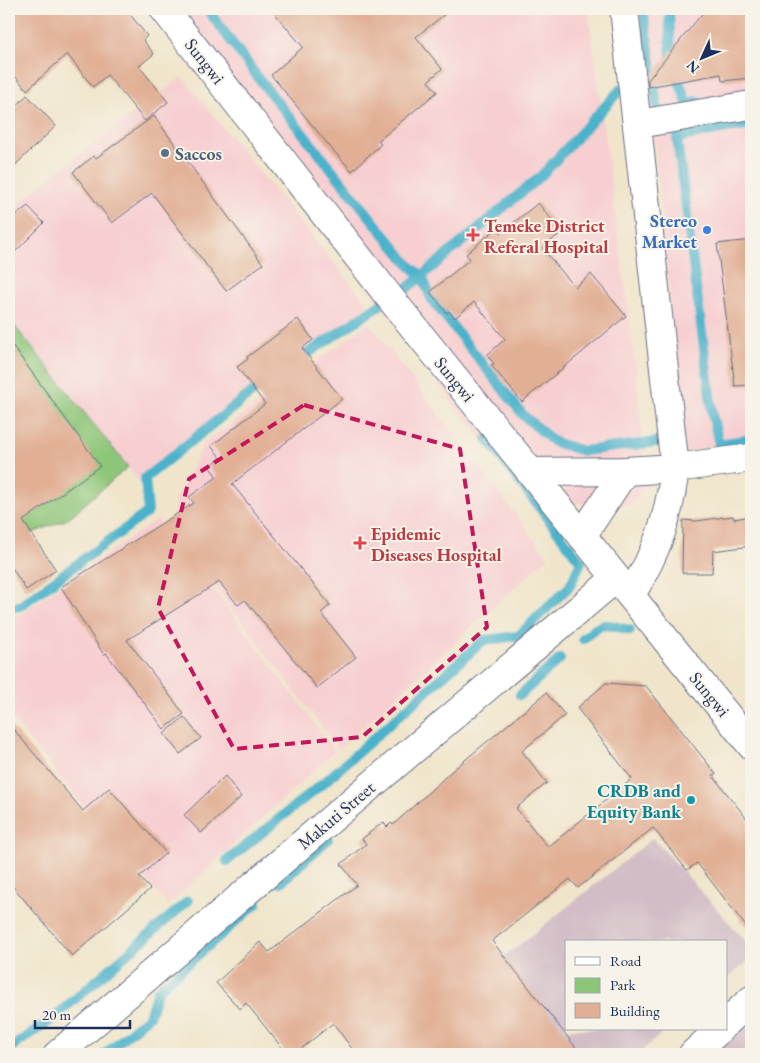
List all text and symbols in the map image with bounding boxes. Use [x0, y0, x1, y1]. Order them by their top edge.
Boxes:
north arrow [678, 32, 728, 82]
street label: Sungwi [180, 33, 230, 89]
text: N [682, 56, 703, 77]
place label: Saccos [175, 142, 222, 165]
marker: Saccos [159, 147, 171, 159]
place label: Stereo Market [642, 209, 697, 253]
place label: Temeke District Referal Hospital [484, 214, 608, 258]
marker: Stereo Market [701, 224, 713, 236]
marker: Temeke District Referal Hospital [466, 228, 480, 242]
street label: Sungwi [430, 352, 481, 407]
place label: Epidemic Diseases Hospital [371, 522, 502, 566]
marker: Epidemic Diseases Hospital [353, 536, 367, 550]
street label: Sungwi [685, 667, 736, 722]
street label: Makuti Street [293, 776, 380, 854]
place label: CRDB and Equity Bank [587, 779, 682, 823]
marker: CRDB and Equity Bank [685, 794, 697, 806]
legend [565, 940, 728, 1030]
text: Road [610, 951, 642, 970]
text: Park [610, 975, 637, 994]
scale bar [35, 998, 130, 1030]
text: Building [610, 1001, 660, 1020]
text: 20 m [42, 1005, 71, 1024]

